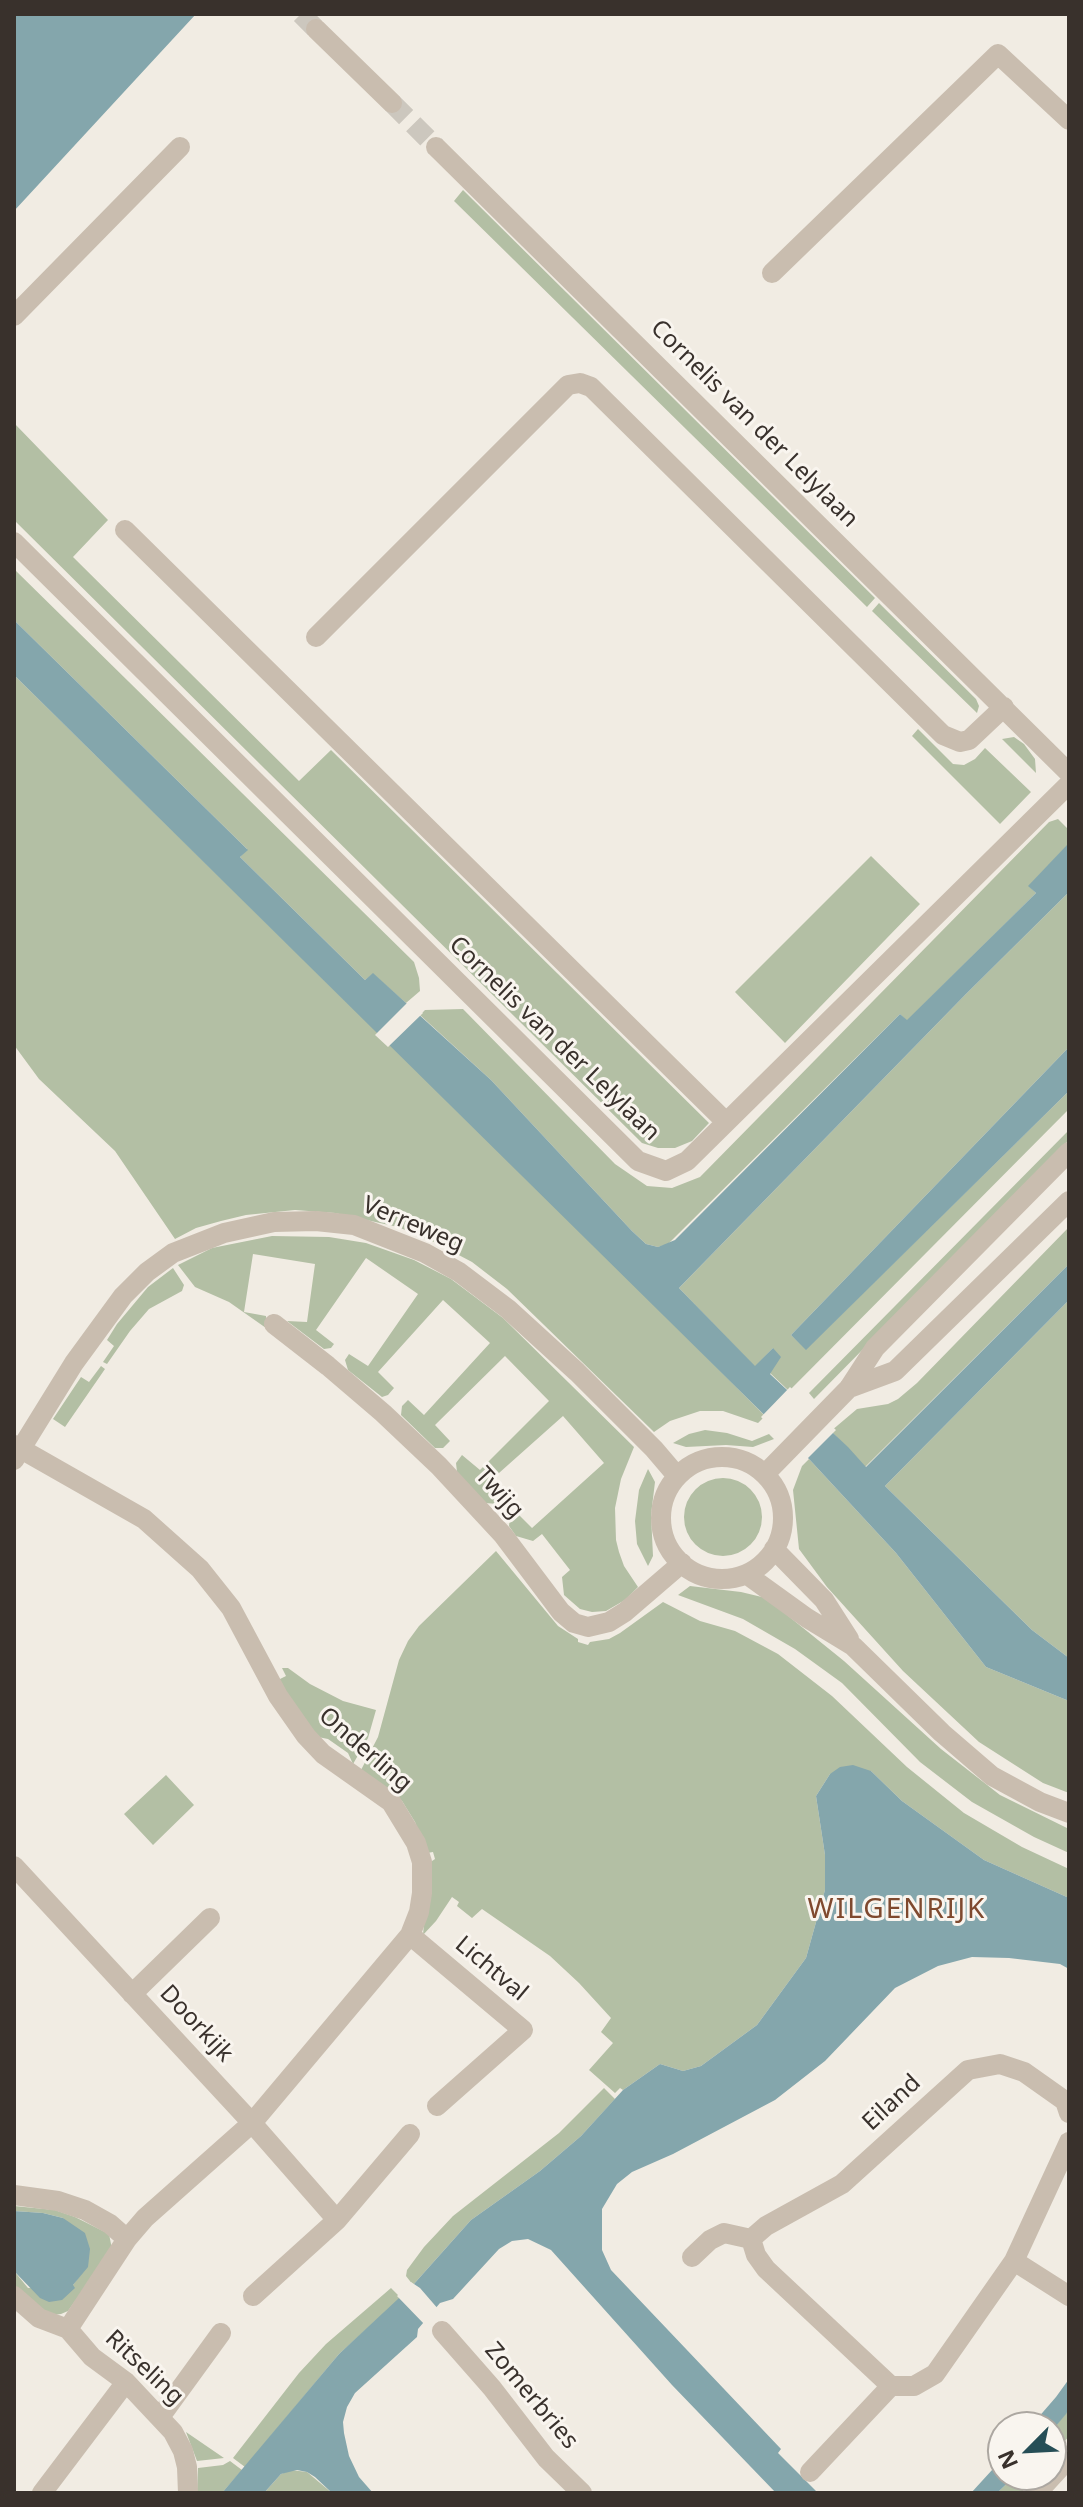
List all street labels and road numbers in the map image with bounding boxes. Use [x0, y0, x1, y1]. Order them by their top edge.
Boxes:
street label: Cornelis van der Lelylaan [644, 314, 864, 534]
street label: Cornelis van der Lelylaan [443, 931, 665, 1147]
street label: Verreweg [358, 1191, 468, 1259]
street label: Twijg [469, 1461, 529, 1525]
street label: Onderling [313, 1702, 417, 1798]
street label: Lichtval [449, 1930, 533, 2008]
street label: Doorkijk [153, 1980, 239, 2068]
street label: Eiland [857, 2069, 927, 2137]
street label: Ritseling [99, 2324, 189, 2412]
street label: Zomerbries [478, 2337, 584, 2455]

